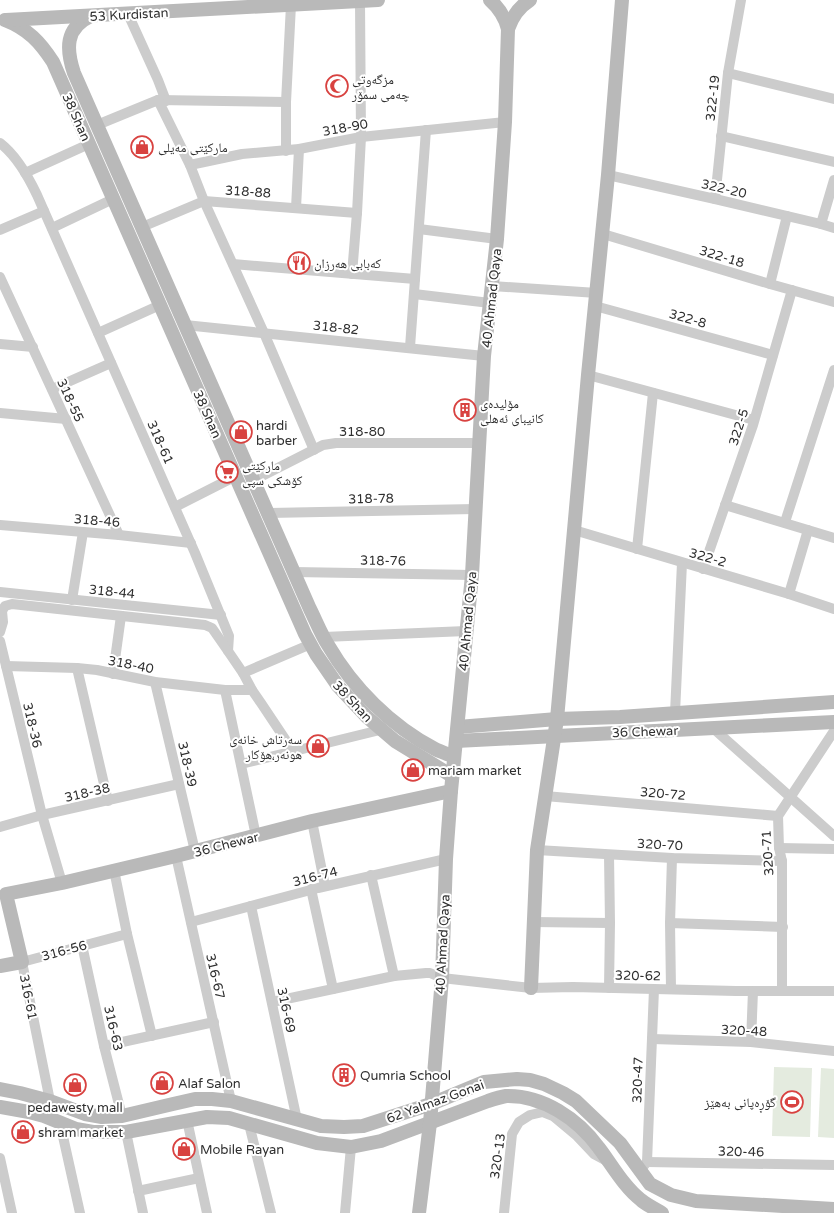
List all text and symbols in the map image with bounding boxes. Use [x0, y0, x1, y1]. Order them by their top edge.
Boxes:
street label: 53 Kurdistan [89, 5, 169, 25]
place label: مزگەوتی چەمی سمۆر [351, 72, 409, 103]
mosque icon: مزگەوتی چەمی سمۆر [324, 73, 350, 99]
street label: 322-19 [703, 74, 723, 122]
street label: 38 Shan [58, 91, 94, 144]
street label: 318-90 [321, 116, 369, 140]
shop icon: مارکێتی مەیلی [129, 134, 155, 160]
place label: مارکێتی مەیلی [158, 140, 228, 156]
street label: 322-20 [700, 176, 748, 202]
street label: 318-88 [224, 182, 271, 202]
street label: 322-18 [697, 243, 746, 271]
street label: 40 Ahmad Qaya [479, 248, 505, 349]
restaurant icon: کەبابی هەرزان [286, 250, 312, 276]
place label: کەبابی هەرزان [314, 256, 382, 272]
street label: 322-8 [667, 306, 708, 332]
street label: 318-82 [312, 318, 360, 338]
street label: 318-55 [53, 376, 87, 425]
street label: 38 Shan [189, 388, 225, 441]
place label: مۆلیدەی کانیبای ئەهلی [480, 396, 544, 427]
building icon: مۆلیدەی کانیبای ئەهلی [452, 397, 478, 423]
street label: 322-5 [725, 407, 752, 448]
street label: 318-61 [143, 418, 177, 467]
place label: hardi barber [256, 418, 297, 449]
shop icon: hardi barber [228, 419, 254, 445]
street label: 318-80 [339, 424, 385, 440]
place label: مارکێتی کۆشکی سپی [242, 458, 303, 489]
supermarket icon: مارکێتی کۆشکی سپی [214, 459, 240, 485]
street label: 318-78 [348, 491, 394, 507]
street label: 318-46 [73, 511, 121, 531]
street label: 322-2 [687, 545, 728, 571]
street label: 318-76 [360, 553, 406, 569]
street label: 40 Ahmad Qaya [456, 571, 480, 672]
street label: 318-44 [88, 582, 136, 602]
street label: 318-40 [107, 653, 155, 677]
street label: 38 Shan [329, 678, 375, 726]
street label: 318-36 [19, 701, 45, 749]
street label: 36 Chewar [612, 723, 679, 741]
place label: سەرتاش خانەی ھونەر،ھۆکار [229, 732, 302, 763]
shop icon: سەرتاش خانەی ھونەر،ھۆکار [305, 733, 331, 759]
street label: 318-39 [174, 740, 200, 788]
shop icon: mariam market [400, 757, 426, 783]
place label: mariam market [428, 763, 522, 779]
street label: 318-38 [63, 780, 111, 806]
street label: 320-72 [639, 784, 686, 804]
street label: 36 Chewar [192, 829, 260, 861]
street label: 320-71 [758, 829, 778, 876]
street label: 320-70 [637, 836, 683, 854]
street label: 316-74 [291, 864, 339, 890]
street label: 40 Ahmad Qaya [432, 894, 454, 994]
street label: 316-56 [40, 937, 89, 965]
street label: 316-67 [202, 952, 228, 1000]
street label: 320-62 [615, 968, 661, 984]
street label: 316-61 [16, 973, 40, 1021]
street label: 316-69 [273, 986, 299, 1034]
street label: 316-63 [100, 1004, 126, 1052]
street label: 320-48 [720, 1022, 767, 1040]
street label: 320-47 [629, 1057, 647, 1103]
building icon: Qumria School [331, 1062, 357, 1088]
place label: Qumria School [360, 1068, 451, 1084]
shop icon: Alaf Salon [149, 1070, 175, 1096]
shop icon: pedawesty mall [62, 1072, 88, 1098]
place label: Alaf Salon [178, 1076, 241, 1092]
street label: 62 Yalmaz Gonai [384, 1077, 486, 1127]
sports icon: گۆڕەپانی بەهێز [779, 1089, 805, 1115]
place label: گۆڕەپانی بەهێز [704, 1095, 777, 1113]
place label: pedawesty mall [27, 1100, 123, 1116]
shop icon: shram market [10, 1119, 36, 1145]
place label: shram market [38, 1125, 123, 1141]
street label: 320-13 [487, 1132, 509, 1180]
shop icon: Mobile Rayan [171, 1136, 197, 1162]
place label: Mobile Rayan [200, 1142, 284, 1158]
street label: 320-46 [718, 1144, 764, 1160]

